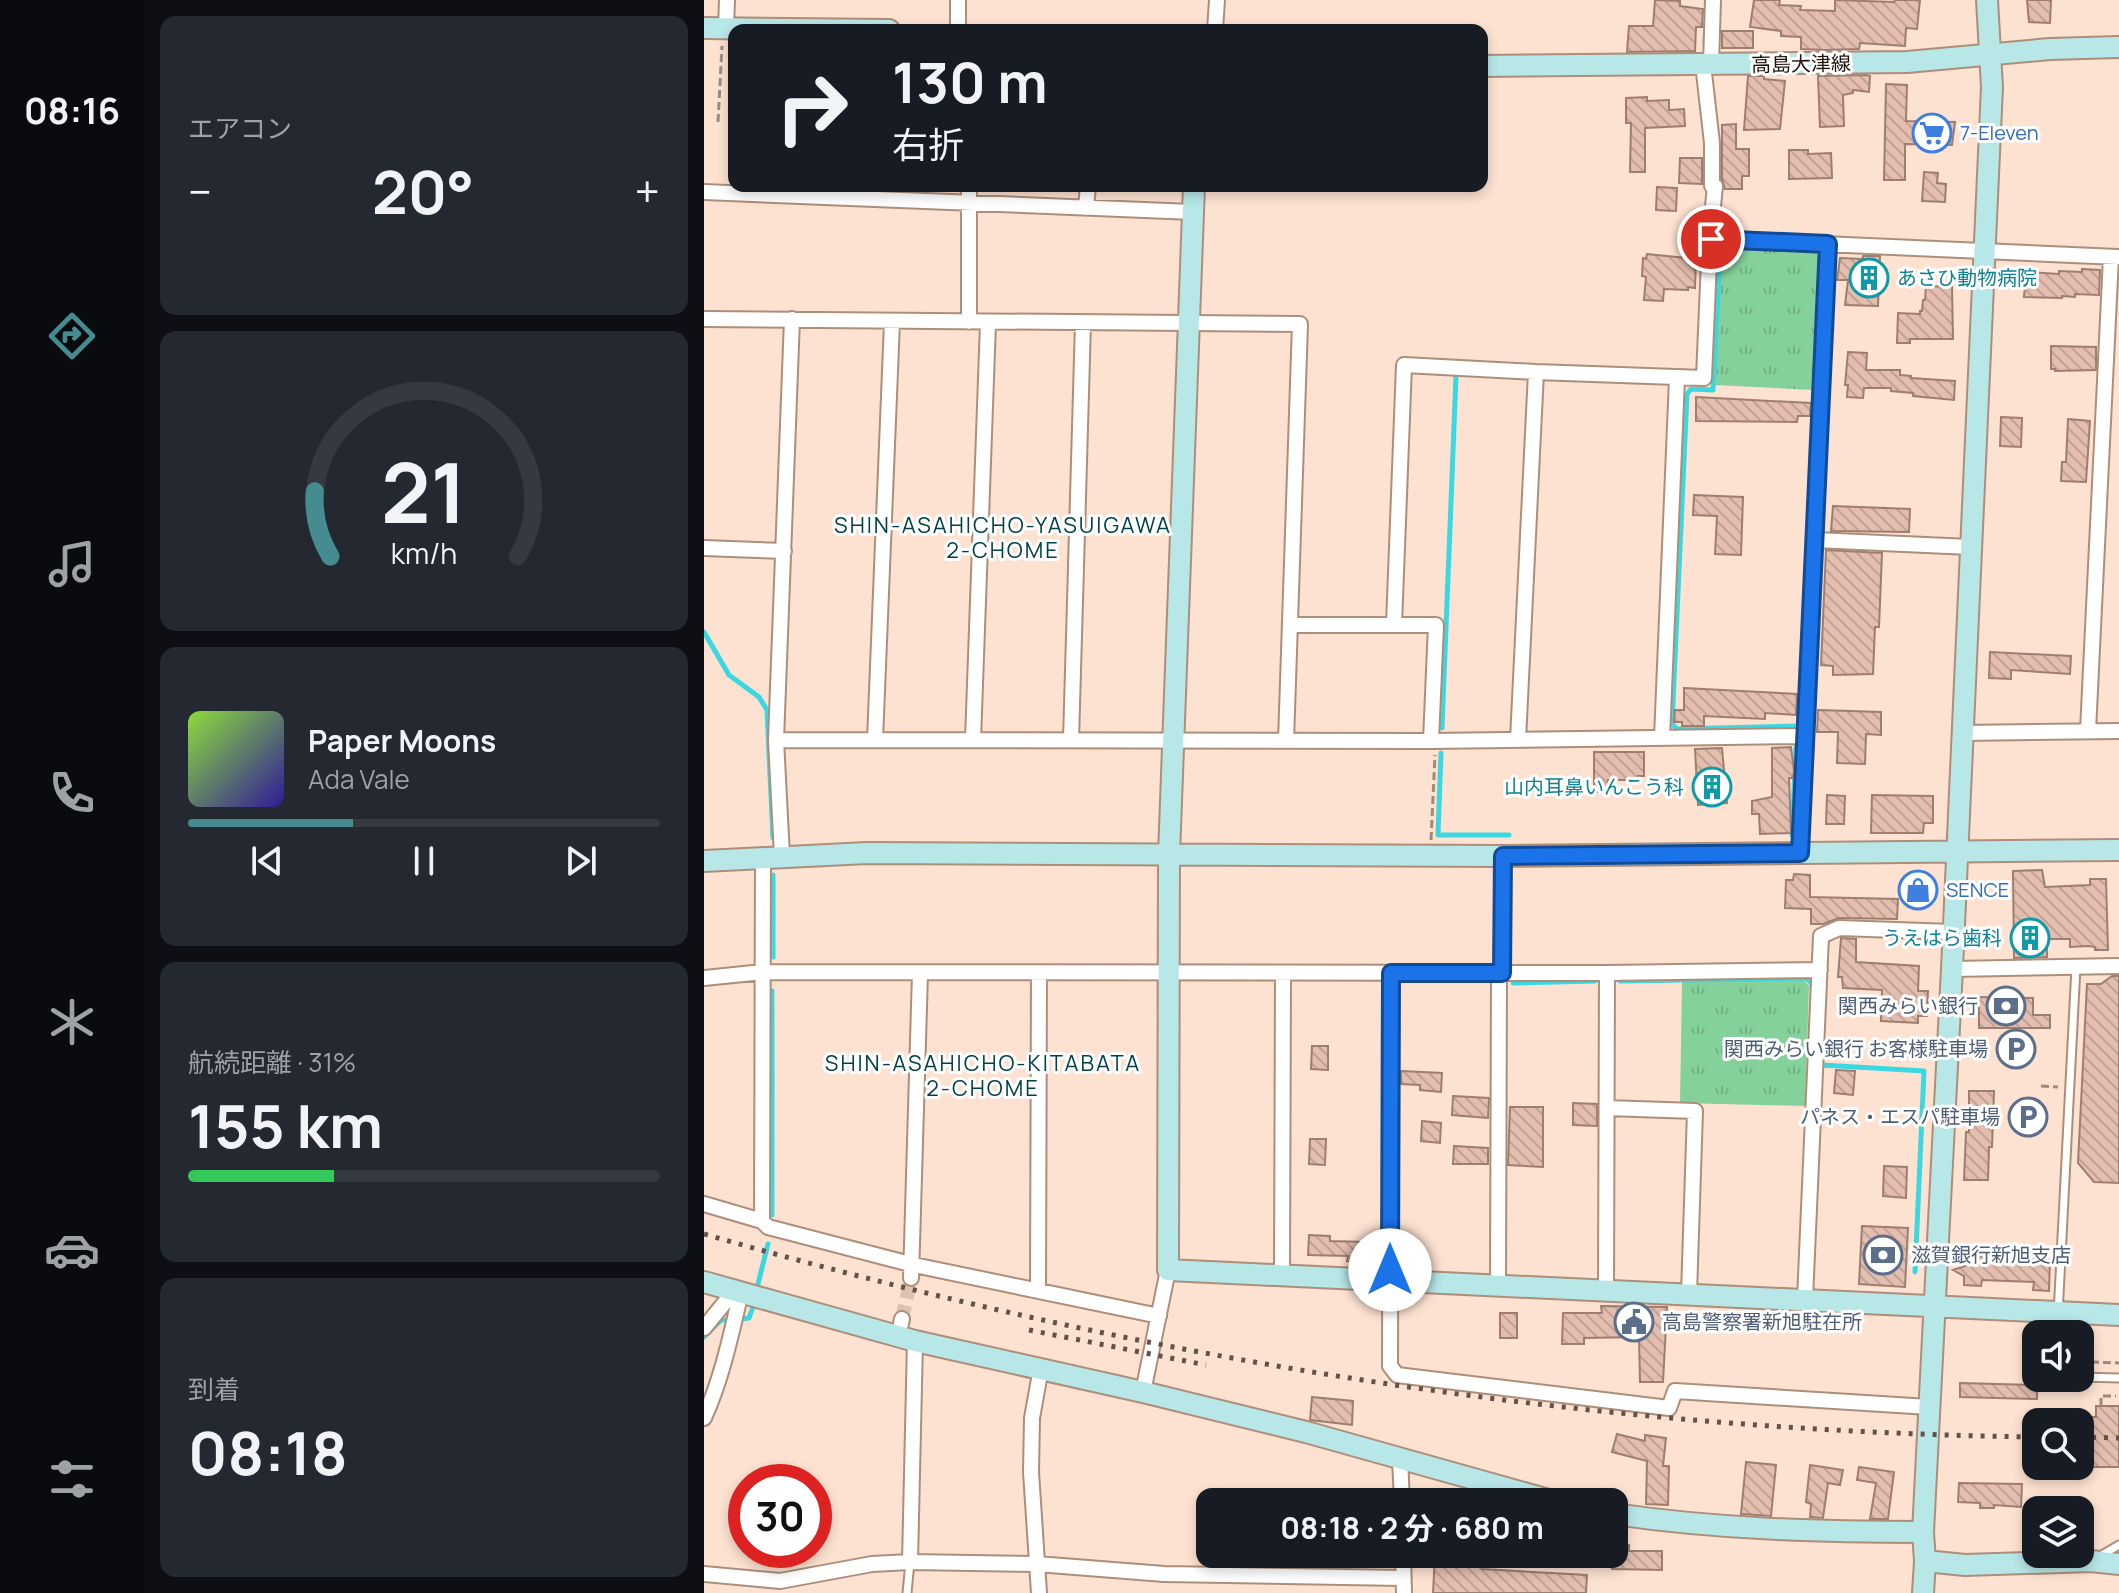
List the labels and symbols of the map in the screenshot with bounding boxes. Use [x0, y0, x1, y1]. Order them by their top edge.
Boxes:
street label: 高島大津線 [1751, 49, 1851, 78]
supermarket icon: 7-Eleven [1911, 112, 1953, 154]
place label: 7-Eleven [1960, 119, 2039, 146]
pin [1677, 205, 1745, 273]
building icon: あさひ動物病院 [1848, 257, 1890, 299]
place label: あさひ動物病院 [1897, 264, 2037, 291]
district label: SHIN-ASAHICHO-YASUIGAWA 2-CHOME [834, 510, 1172, 565]
building icon: 山内耳鼻いんこう科 [1691, 766, 1733, 808]
place label: 山内耳鼻いんこう科 [1504, 773, 1684, 800]
shop icon: SENCE [1897, 869, 1939, 911]
place label: SENCE [1946, 876, 2009, 903]
building icon: うえはら歯科 [2009, 917, 2051, 959]
place label: うえはら歯科 [1882, 924, 2002, 951]
bank icon: 関西みらい銀行 [1985, 985, 2027, 1027]
place label: 関西みらい銀行 [1838, 992, 1978, 1019]
parking icon: 関西みらい銀行 お客様駐車場 [1995, 1028, 2037, 1070]
place label: 関西みらい銀行 お客様駐車場 [1724, 1035, 1988, 1062]
district label: SHIN-ASAHICHO-KITABATA 2-CHOME [825, 1048, 1141, 1103]
parking icon: パネス・エスパ駐車場 [2007, 1096, 2049, 1138]
place label: パネス・エスパ駐車場 [1800, 1103, 2000, 1130]
position arrow [1348, 1228, 1432, 1312]
bank icon: 滋賀銀行新旭支店 [1862, 1234, 1904, 1276]
place label: 滋賀銀行新旭支店 [1911, 1241, 2071, 1268]
public building icon: 高島警察署新旭駐在所 [1613, 1301, 1655, 1343]
place label: 高島警察署新旭駐在所 [1662, 1308, 1862, 1335]
speed limit sign: 30 [728, 1464, 832, 1568]

